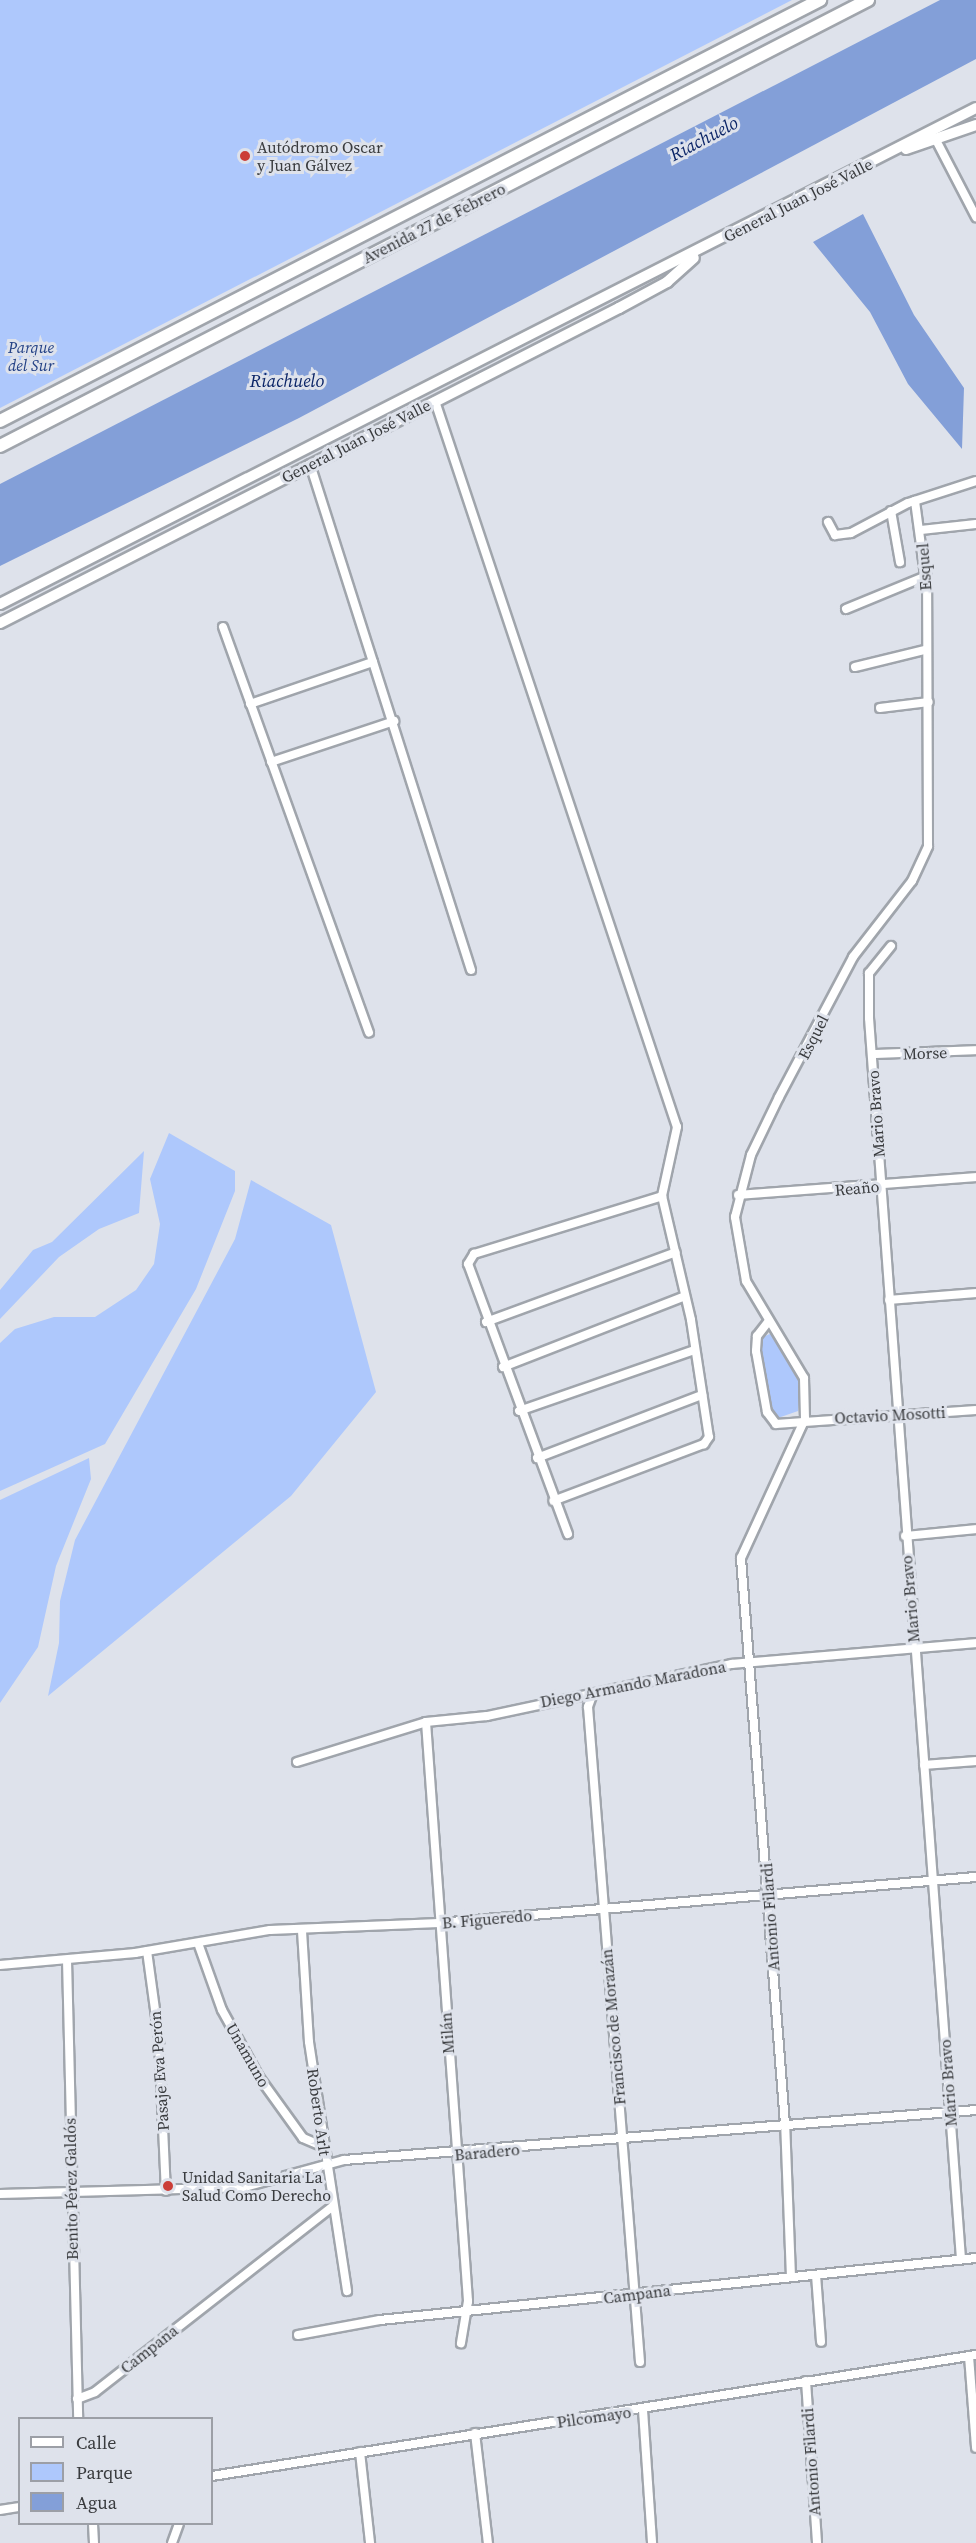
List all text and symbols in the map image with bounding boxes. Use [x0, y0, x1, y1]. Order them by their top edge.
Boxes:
water label: Riachuelo [666, 112, 742, 166]
place label: Autódromo Oscar y Juan Gálvez [257, 137, 383, 175]
marker: Autódromo Oscar y Juan Gálvez [238, 149, 252, 163]
street label: General Juan José Valle [720, 154, 876, 246]
street label: Avenida 27 de Febrero [359, 179, 509, 267]
park label: Parque del Sur [8, 337, 54, 375]
water label: Riachuelo [250, 370, 324, 392]
street label: General Juan José Valle [278, 395, 434, 487]
street label: Esquel [913, 543, 935, 591]
street label: Esquel [794, 1012, 832, 1062]
street label: Morse [902, 1043, 948, 1063]
street label: Mario Bravo [863, 1070, 889, 1158]
street label: Reaño [834, 1176, 880, 1200]
street label: Octavio Mosotti [834, 1403, 946, 1427]
street label: Mario Bravo [897, 1555, 923, 1643]
street label: Diego Armando Maradona [539, 1657, 727, 1711]
street label: Antonio Filardi [757, 1862, 783, 1972]
street label: B. Figueredo [441, 1906, 533, 1932]
street label: Francisco de Morazán [597, 1948, 629, 2106]
street label: Pasaje Eva Perón [145, 2010, 173, 2132]
street label: Milán [436, 2012, 458, 2054]
street label: Unamuno [222, 2019, 274, 2091]
street label: Mario Bravo [935, 2039, 961, 2127]
street label: Roberto Arlt [303, 2067, 335, 2157]
street label: Benito Pérez Galdós [60, 2118, 82, 2260]
street label: Baradero [454, 2140, 520, 2164]
place label: Unidad Sanitaria La Salud Como Derecho [182, 2167, 331, 2205]
marker: Unidad Sanitaria La Salud Como Derecho [159, 2177, 177, 2195]
street label: Campana [602, 2280, 672, 2308]
street label: Campana [116, 2321, 182, 2377]
street label: Pilcomayo [556, 2402, 632, 2432]
street label: Antonio Filardi [798, 2407, 824, 2517]
legend [18, 2417, 213, 2525]
text: Calle [76, 2430, 116, 2455]
text: Parque [76, 2460, 133, 2485]
text: Agua [76, 2490, 117, 2515]

